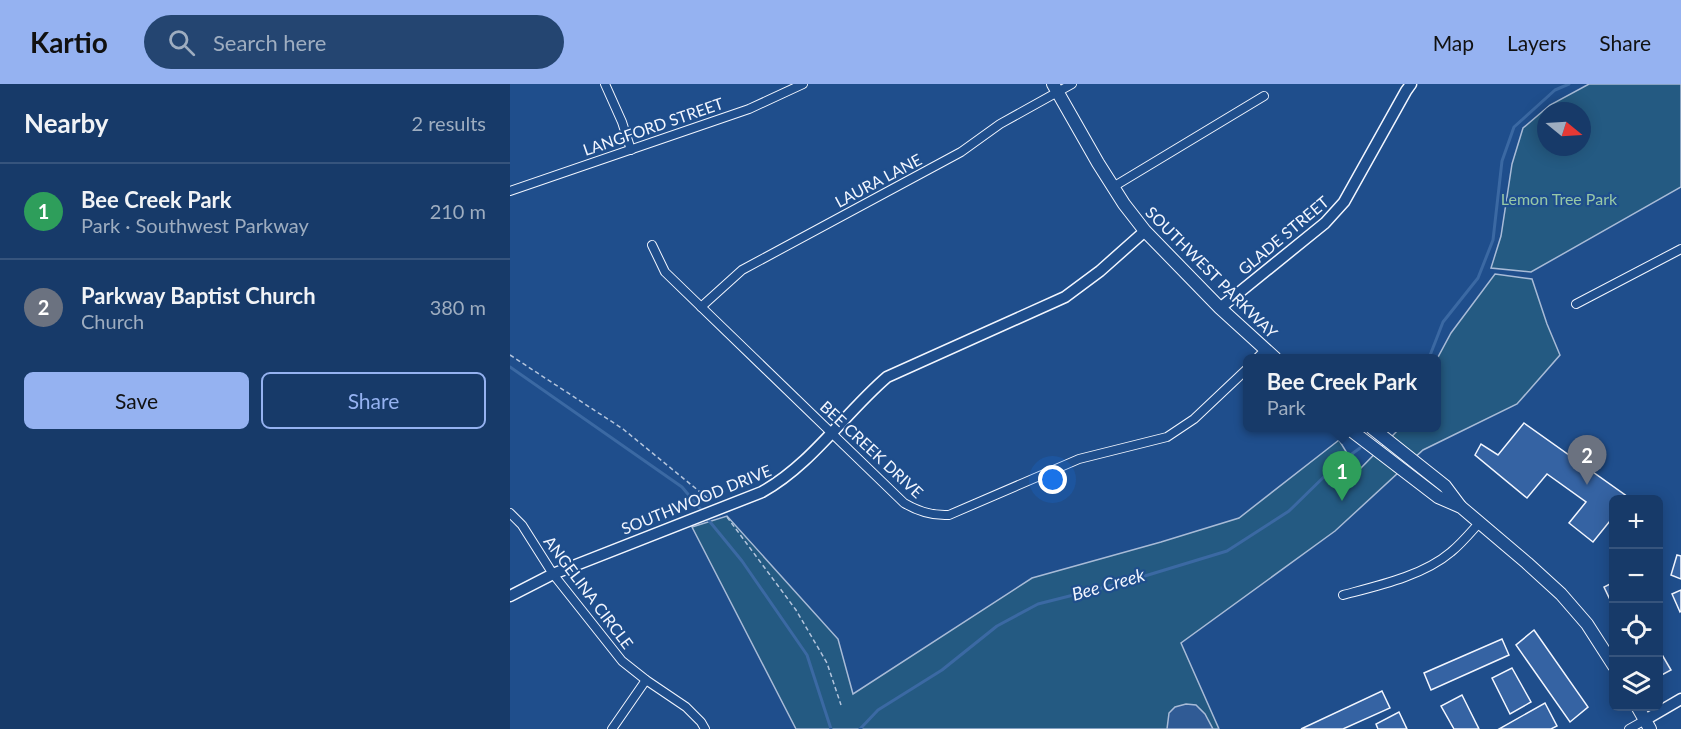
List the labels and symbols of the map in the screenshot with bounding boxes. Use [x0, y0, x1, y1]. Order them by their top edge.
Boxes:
street label: LANGFORD STREET [580, 93, 726, 159]
north arrow [1537, 102, 1591, 156]
street label: LAURA LANE [831, 149, 925, 211]
park label: Lemon Tree Park [1501, 189, 1618, 208]
street label: GLADE STREET [1234, 191, 1333, 278]
street label: SOUTHWEST PARKWAY [1142, 202, 1282, 342]
street label: BEE CREEK DRIVE [817, 397, 927, 501]
pin: 2 [1568, 436, 1606, 485]
pin: 1 [1322, 452, 1362, 501]
street label: SOUTHWOOD DRIVE [618, 460, 774, 538]
your location [1038, 465, 1067, 494]
street label: ANGELINA CIRCLE [540, 532, 638, 652]
water label: Bee Creek [1069, 563, 1147, 605]

